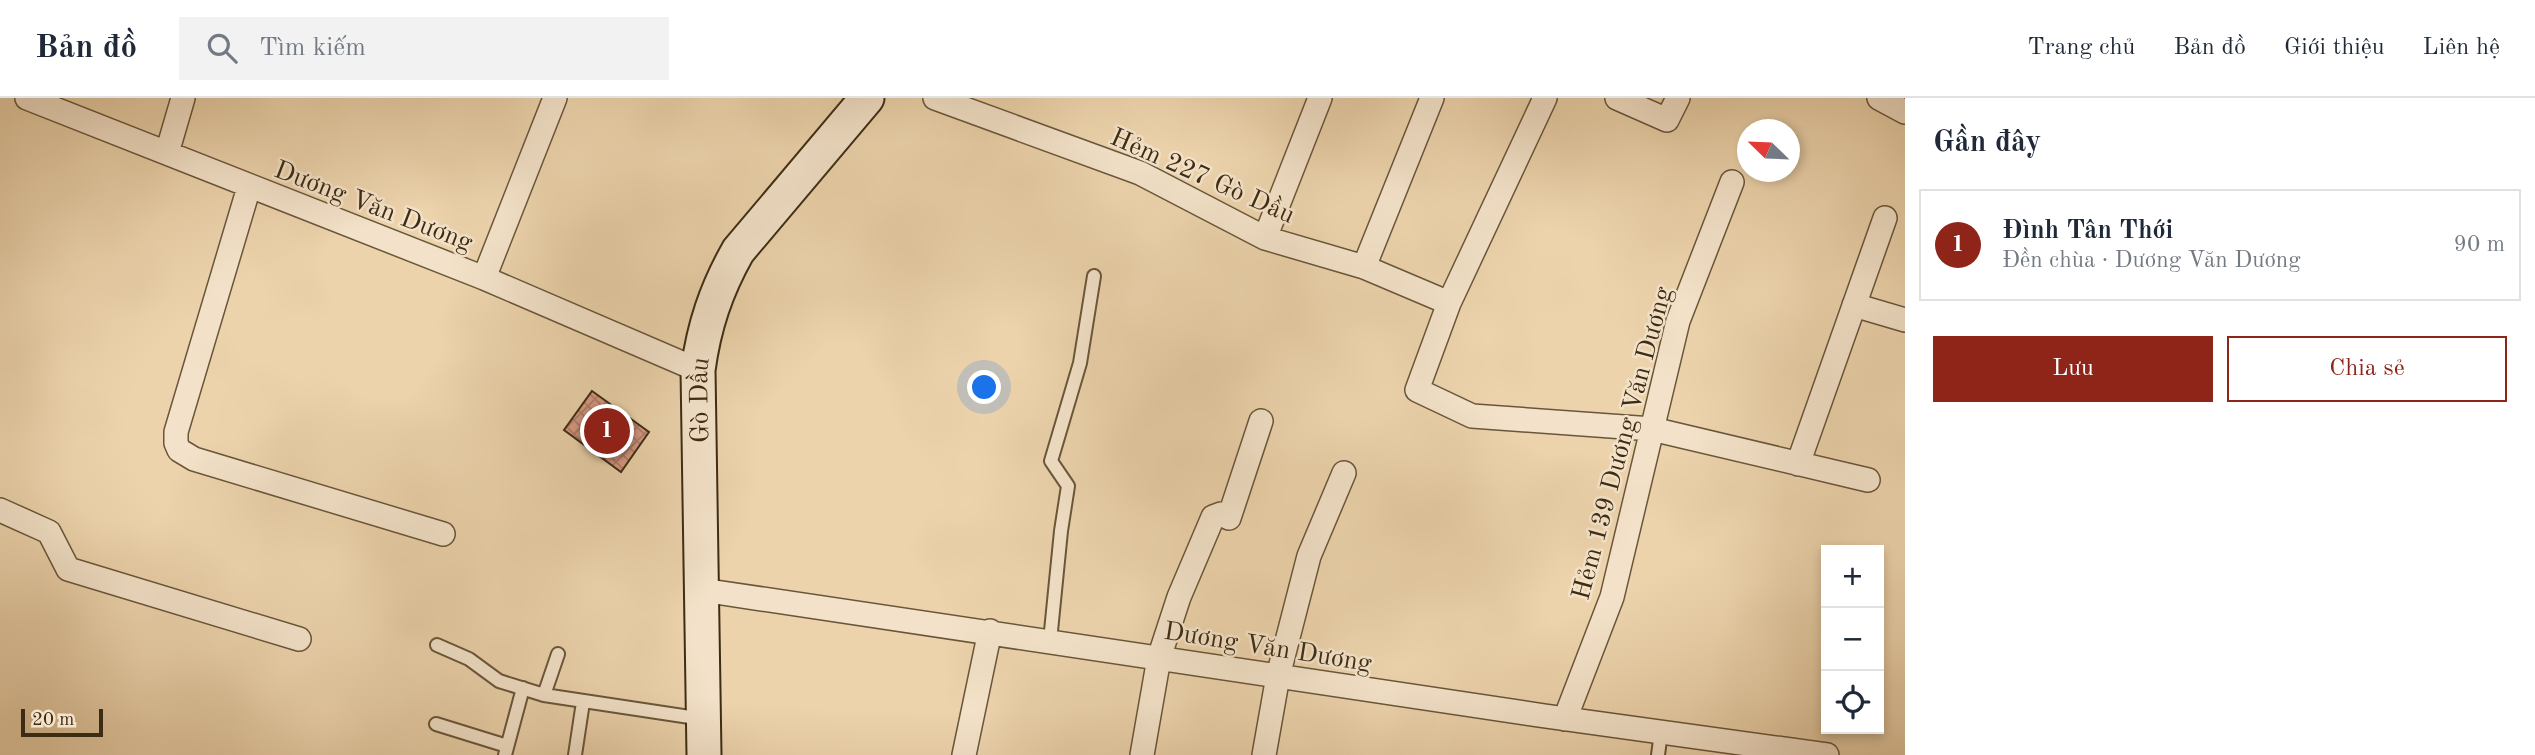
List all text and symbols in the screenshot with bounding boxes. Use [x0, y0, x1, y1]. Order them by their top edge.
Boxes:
search box [179, 17, 669, 80]
icon: search [203, 29, 241, 67]
text: Bản đồ [35, 32, 137, 65]
text: Tìm kiếm [259, 35, 366, 61]
text: Trang chủ [2028, 36, 2135, 60]
text: Bản đồ [2173, 36, 2246, 60]
text: Giới thiệu [2284, 36, 2385, 60]
text: Liên hệ [2423, 36, 2500, 60]
north arrow [1737, 119, 1800, 182]
street label: Hẻm 227 Gò Dầu [1106, 123, 1299, 229]
text: Gần đây [1933, 128, 2041, 158]
street label: Dương Văn Dương [270, 157, 476, 257]
text: Đình Tân Thới [2002, 218, 2173, 244]
text: 1 [1951, 233, 1965, 256]
text: 90 m [2454, 233, 2505, 256]
text: Đền chùa · Dương Văn Dương [2002, 249, 2301, 272]
street label: Hẻm 139 Dương Văn Dương [1569, 284, 1677, 603]
button: Lưu [1933, 336, 2213, 402]
button: Chia sẻ [2227, 336, 2507, 402]
street label: Gò Dầu [685, 355, 715, 443]
your location [967, 370, 1001, 404]
pin: 1 [584, 405, 630, 457]
map controls [1821, 545, 1884, 734]
button: + [1821, 545, 1884, 608]
button: − [1821, 608, 1884, 671]
street label: Dương Văn Dương [1162, 619, 1374, 677]
button: locate [1821, 671, 1884, 734]
scale bar [21, 706, 103, 738]
text: 20 m [32, 711, 74, 730]

